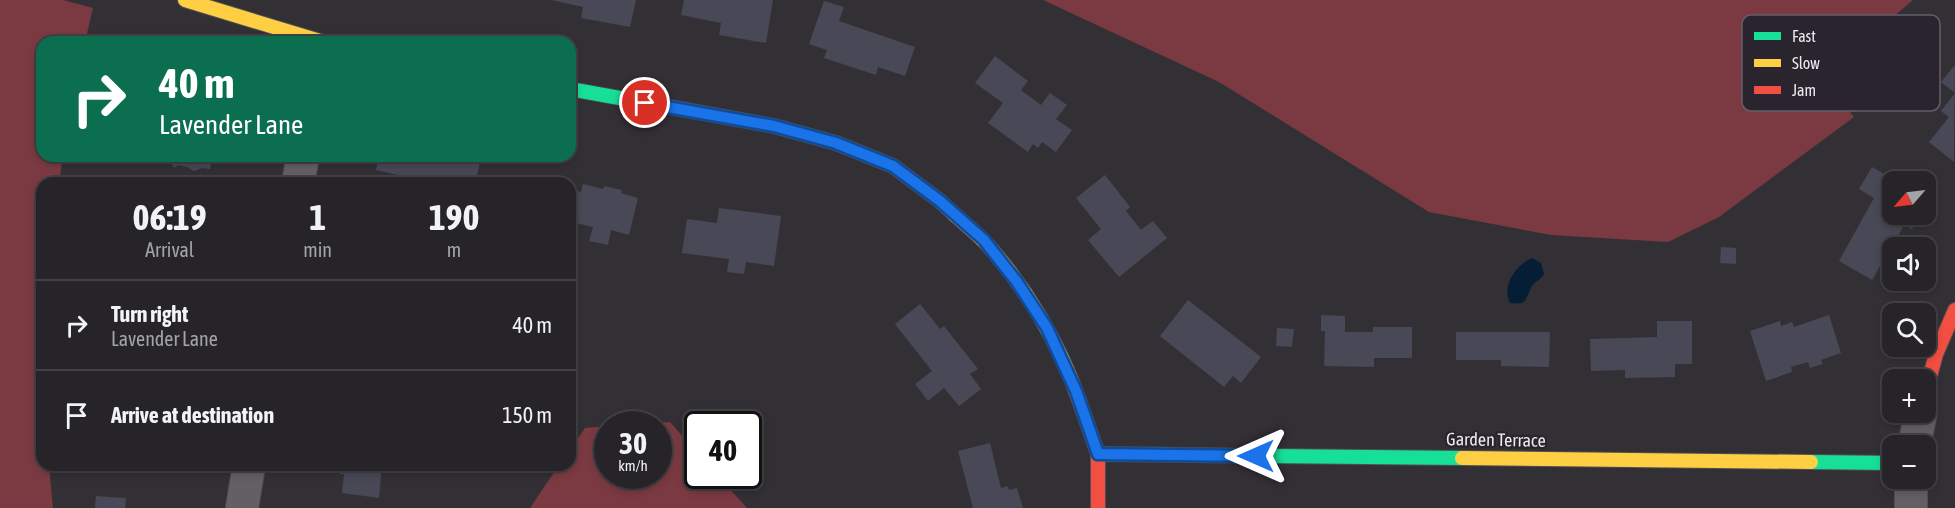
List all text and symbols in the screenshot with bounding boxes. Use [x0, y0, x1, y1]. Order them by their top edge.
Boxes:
legend [1742, 15, 1940, 111]
text: Fast [1792, 27, 1816, 45]
text: Slow [1792, 54, 1820, 72]
text: 40 m [159, 59, 234, 107]
icon: right [60, 60, 138, 138]
pin [619, 77, 670, 128]
text: Jam [1792, 81, 1816, 99]
icon: arrive [628, 86, 661, 119]
text: Lavender Lane [159, 109, 303, 140]
north arrow [1882, 171, 1936, 225]
map controls [1882, 171, 1936, 489]
text: 06:19 [133, 196, 207, 238]
text: 1 [309, 196, 326, 238]
text: 190 [429, 196, 479, 238]
button: sound [1882, 237, 1936, 291]
text: Arrival [145, 238, 194, 261]
text: min [303, 238, 332, 261]
text: m [447, 238, 461, 261]
text: Turn right [111, 301, 188, 327]
button: search [1882, 303, 1936, 357]
icon: right [60, 309, 93, 342]
text: 40 m [512, 312, 552, 338]
text: Lavender Lane [111, 327, 218, 350]
button: + [1882, 369, 1936, 423]
icon: arrive [60, 399, 93, 432]
text: Arrive at destination [111, 402, 274, 428]
text: 150 m [502, 402, 552, 428]
speed limit sign: 40 [684, 411, 762, 489]
position arrow [1224, 424, 1288, 488]
text: 30 [619, 426, 647, 460]
street label: Garden Terrace [1446, 428, 1546, 451]
button: − [1882, 435, 1936, 489]
text: km/h [618, 457, 648, 474]

